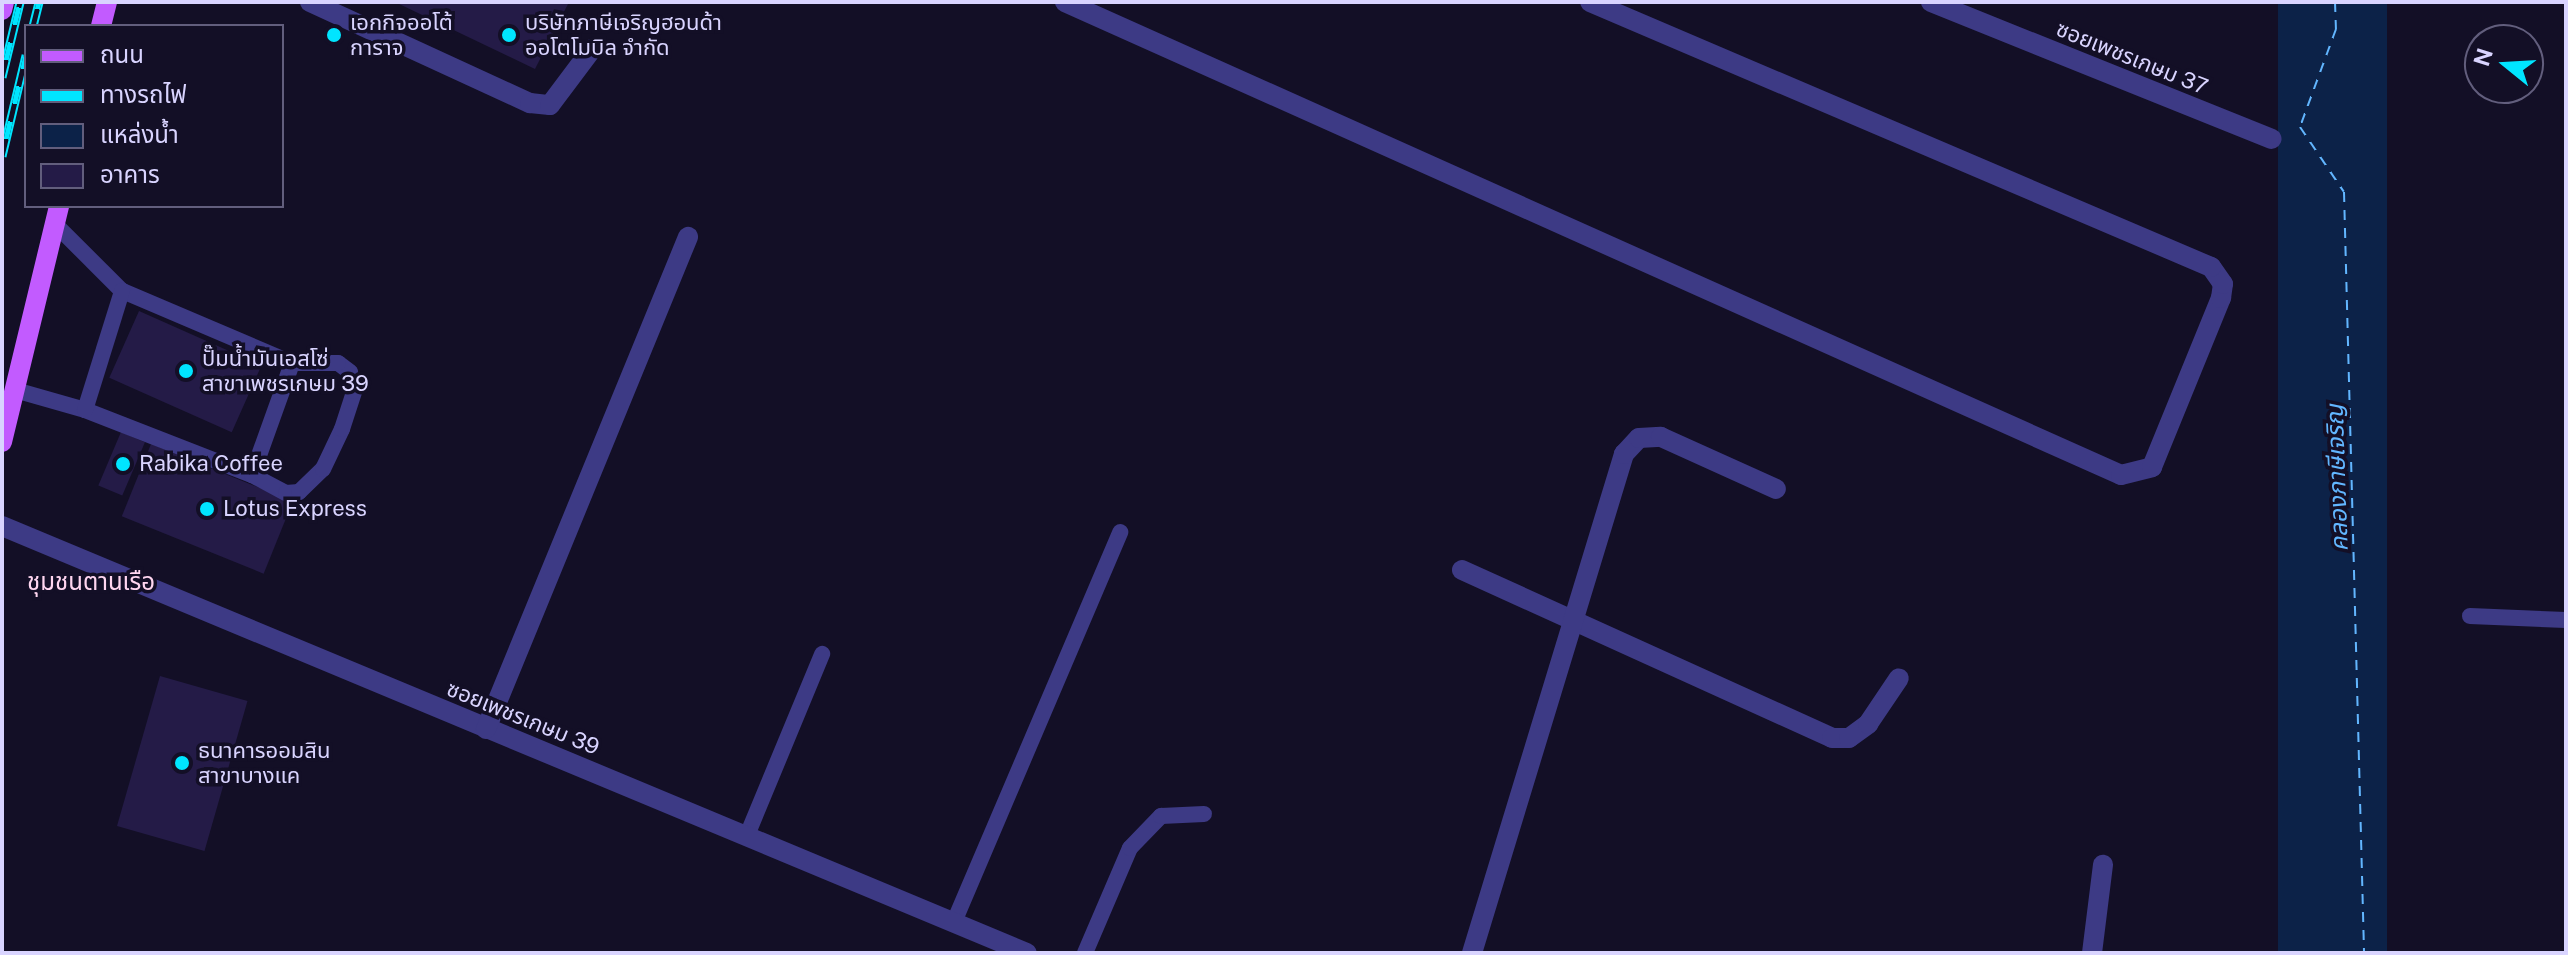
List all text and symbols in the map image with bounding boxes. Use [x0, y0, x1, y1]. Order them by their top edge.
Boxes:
place label: เอกกิจออโต้ การาจ [350, 9, 453, 60]
place label: บริษัทภาษีเจริญฮอนด้า ออโตโมบิล จำกัด [525, 9, 722, 60]
street label: ซอยเพชรเกษม 37 [2052, 16, 2212, 100]
legend [24, 24, 284, 208]
north arrow [2464, 24, 2544, 104]
marker: เอกกิจออโต้ การาจ [325, 26, 343, 44]
marker: บริษัทภาษีเจริญฮอนด้า ออโตโมบิล จำกัด [500, 26, 518, 44]
text: ถนน [100, 40, 144, 68]
text: N [2468, 45, 2498, 69]
text: ทางรถไฟ [100, 80, 187, 108]
text: แหล่งน้ำ [100, 120, 179, 148]
text: อาคาร [100, 160, 160, 188]
place label: ปั๊มน้ำมันเอสโซ่ สาขาเพชรเกษม 39 [202, 345, 369, 396]
marker: ปั๊มน้ำมันเอสโซ่ สาขาเพชรเกษม 39 [177, 362, 195, 380]
water label: คลองภาษีเจริญ [2320, 404, 2354, 552]
place label: Rabika Coffee [139, 451, 283, 477]
marker: Rabika Coffee [114, 455, 132, 473]
place label: Lotus Express [223, 496, 367, 522]
marker: Lotus Express [198, 500, 216, 518]
district label: ชุมชนตานเรือ [27, 568, 155, 596]
street label: ซอยเพชรเกษม 39 [443, 675, 603, 761]
place label: ธนาคารออมสิน สาขาบางแค [198, 737, 330, 788]
marker: ธนาคารออมสิน สาขาบางแค [173, 754, 191, 772]

